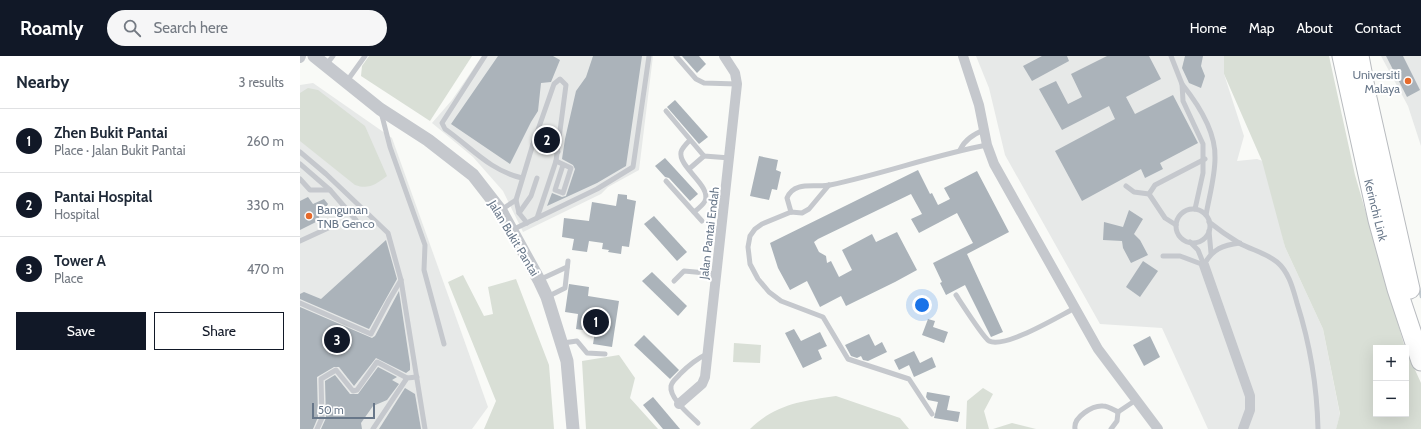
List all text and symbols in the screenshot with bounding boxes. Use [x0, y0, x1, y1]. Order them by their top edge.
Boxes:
search box [107, 10, 387, 46]
text: Roamly [20, 17, 83, 40]
icon: search [121, 17, 143, 39]
text: Search here [153, 19, 228, 37]
text: Home [1190, 19, 1227, 37]
text: Map [1249, 19, 1274, 37]
text: About [1296, 19, 1333, 37]
text: Contact [1355, 19, 1401, 37]
place label: Universiti Malaya [1352, 67, 1400, 96]
text: Nearby [16, 72, 69, 92]
text: 3 results [238, 74, 284, 90]
marker: Universiti Malaya [1403, 76, 1413, 86]
text: Zhen Bukit Pantai [54, 124, 168, 142]
pin: 2 [534, 125, 560, 155]
text: 1 [27, 133, 31, 149]
text: 260 m [246, 133, 284, 149]
text: Place · Jalan Bukit Pantai [54, 142, 185, 158]
street label: Kerinchi Link [1361, 177, 1391, 243]
street label: Jalan Pantai Endah [696, 186, 722, 281]
text: Pantai Hospital [54, 188, 152, 206]
street label: Jalan Bukit Pantai [485, 196, 543, 279]
text: 2 [26, 197, 32, 213]
text: 330 m [247, 197, 284, 213]
place label: Bangunan TNB Genco [317, 202, 375, 231]
text: Hospital [54, 206, 99, 222]
marker: Bangunan TNB Genco [304, 211, 314, 221]
text: Tower A [54, 252, 106, 270]
text: 3 [25, 261, 33, 277]
text: 470 m [247, 261, 284, 277]
text: Place [54, 270, 83, 286]
your location [912, 295, 932, 315]
pin: 1 [583, 307, 609, 337]
button: Save [16, 312, 146, 350]
button: Share [154, 312, 284, 350]
pin: 3 [324, 325, 350, 355]
map controls [1373, 345, 1409, 417]
button: + [1373, 345, 1409, 381]
button: − [1373, 381, 1409, 417]
scale bar [312, 401, 375, 420]
text: 50 m [318, 403, 344, 417]

